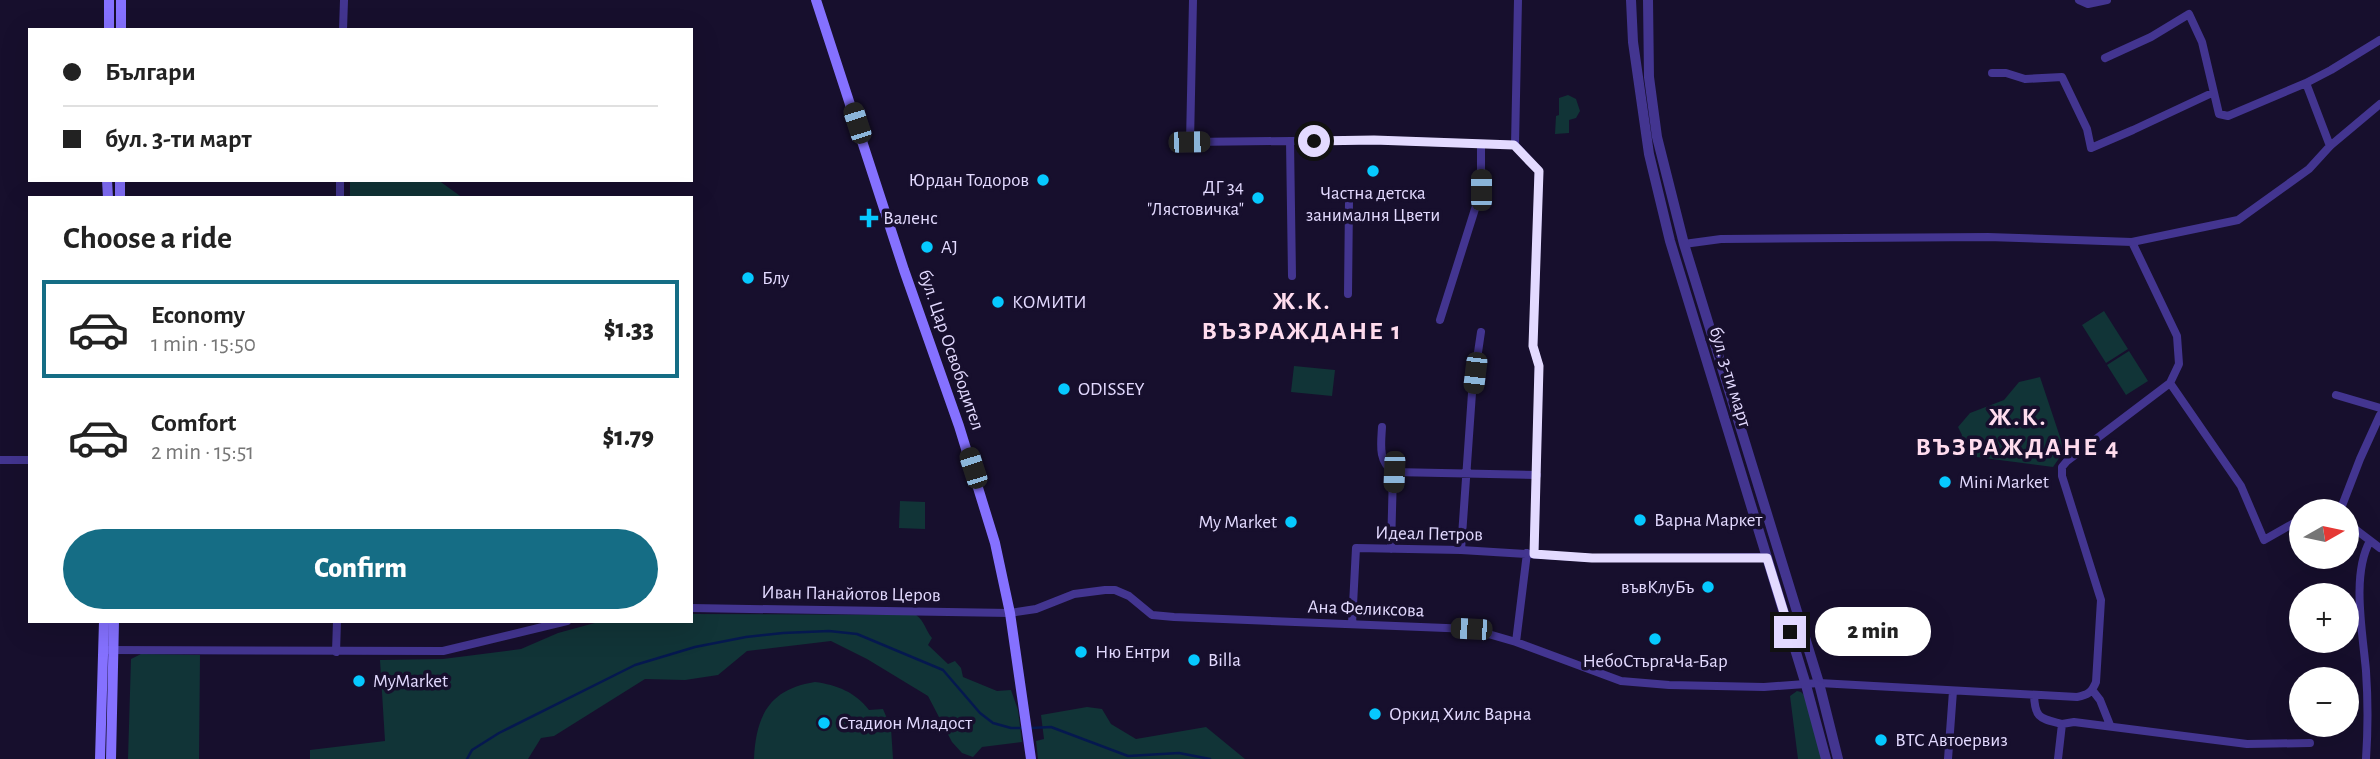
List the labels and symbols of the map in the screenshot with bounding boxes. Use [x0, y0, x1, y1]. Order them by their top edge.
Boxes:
car [841, 100, 874, 146]
route start [1298, 125, 1330, 157]
car [1168, 131, 1211, 153]
marker: Частна детска занималня Цвети [1365, 163, 1381, 179]
car [1471, 169, 1492, 211]
place label: Юрдан Тодоров [909, 171, 1029, 190]
marker: Юрдан Тодоров [1035, 172, 1051, 188]
place label: ДГ 34 "Лястовичка" [1147, 178, 1244, 219]
place label: Частна детска занималня Цвети [1306, 184, 1440, 225]
marker: ДГ 34 "Лястовичка" [1250, 190, 1266, 206]
place label: Валенс [883, 209, 938, 228]
marker: Валенс [861, 210, 877, 226]
place label: AJ [941, 238, 958, 257]
marker: AJ [919, 239, 935, 255]
street label: бул. Цар Освободител [915, 267, 987, 433]
place label: Блу [762, 269, 789, 288]
marker: Блу [740, 270, 756, 286]
district label: Ж.К. ВЪЗРАЖДАНЕ 1 [1201, 288, 1403, 344]
place label: КОМИТИ [1012, 293, 1087, 312]
marker: КОМИТИ [990, 294, 1006, 310]
street label: бул. 3-ти март [1706, 325, 1754, 430]
car [1463, 351, 1488, 395]
place label: ODISSEY [1078, 380, 1145, 399]
marker: ODISSEY [1056, 381, 1072, 397]
district label: Ж.К. ВЪЗРАЖДАНЕ 4 [1916, 404, 2120, 460]
car [957, 445, 990, 491]
car [1383, 451, 1406, 493]
place label: Mini Market [1959, 473, 2049, 492]
marker: Mini Market [1937, 474, 1953, 490]
north arrow [2289, 499, 2359, 569]
place label: Варна Маркет [1654, 511, 1763, 530]
marker: Варна Маркет [1632, 512, 1648, 528]
place label: My Market [1198, 513, 1277, 532]
marker: My Market [1283, 514, 1299, 530]
street label: Идеал Петров [1375, 524, 1483, 544]
place label: въвКлуБъ [1621, 578, 1694, 597]
marker: въвКлуБъ [1700, 579, 1716, 595]
street label: Иван Панайотов Церов [761, 583, 941, 605]
street label: Ана Феликсова [1307, 597, 1425, 621]
callout: 2 min [1814, 608, 1930, 656]
route end [1774, 616, 1806, 648]
car [1450, 617, 1493, 641]
marker: НебоСтъргаЧа-Бар [1647, 631, 1663, 647]
place label: Ню Ентри [1095, 643, 1170, 662]
marker: Ню Ентри [1073, 644, 1089, 660]
place label: Billa [1208, 651, 1241, 670]
marker: Billa [1186, 652, 1202, 668]
place label: НебоСтъргаЧа-Бар [1582, 652, 1728, 671]
place label: MyMarket [373, 672, 448, 691]
marker: MyMarket [351, 673, 367, 689]
place label: Оркид Хилс Варна [1389, 705, 1532, 724]
marker: Оркид Хилс Варна [1367, 706, 1383, 722]
place label: Стадион Младост [838, 714, 972, 733]
marker: Стадион Младост [816, 715, 832, 731]
place label: ВТС Автоервиз [1895, 731, 2008, 750]
marker: ВТС Автоервиз [1873, 732, 1889, 748]

